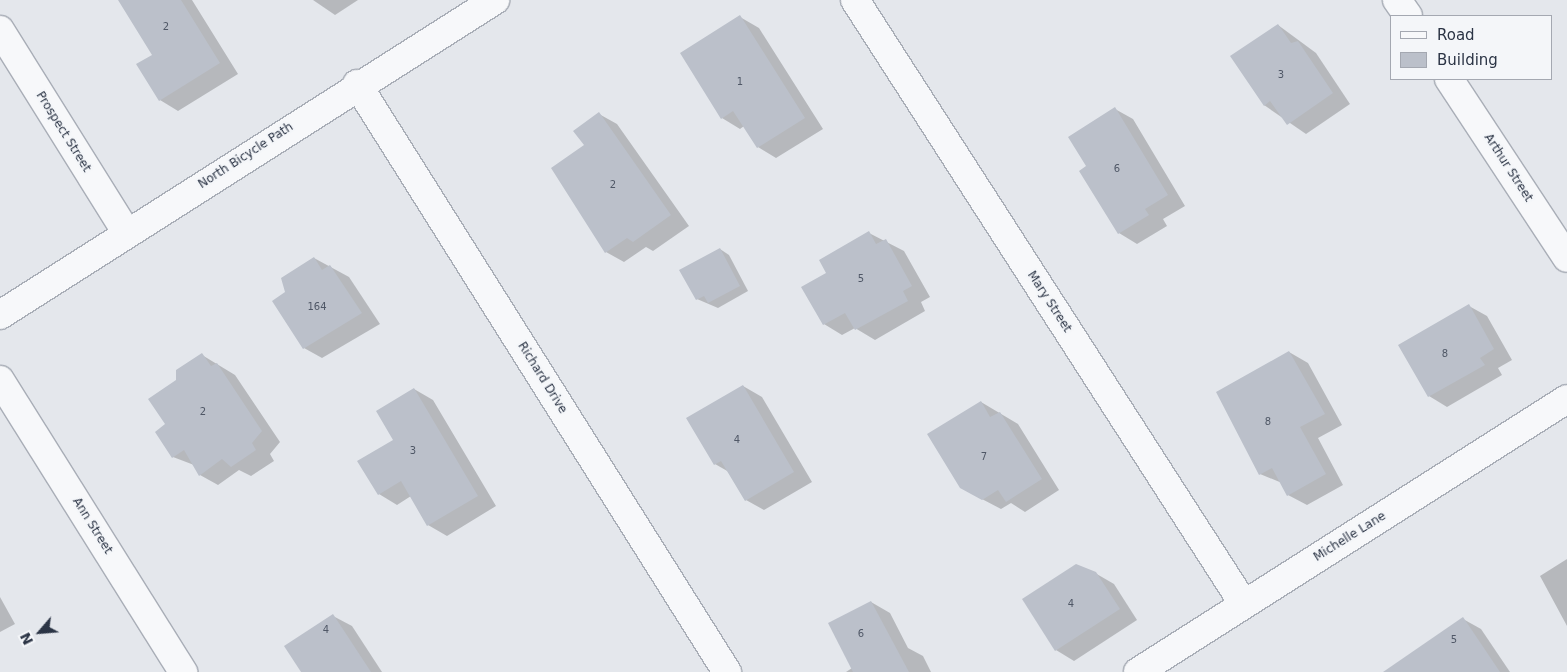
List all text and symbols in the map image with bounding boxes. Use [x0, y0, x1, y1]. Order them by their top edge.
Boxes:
legend [1390, 15, 1552, 80]
house number: 2 [163, 21, 169, 33]
text: Road [1437, 26, 1475, 44]
text: Building [1437, 51, 1498, 69]
house number: 3 [1278, 69, 1284, 81]
house number: 1 [737, 76, 743, 88]
street label: Prospect Street [33, 89, 93, 175]
street label: North Bicycle Path [196, 120, 296, 192]
street label: Arthur Street [1481, 131, 1535, 205]
house number: 6 [1114, 163, 1120, 175]
house number: 2 [610, 179, 616, 191]
street label: Mary Street [1024, 269, 1074, 335]
house number: 5 [858, 273, 864, 285]
house number: 164 [307, 301, 327, 313]
street label: Richard Drive [514, 340, 570, 416]
house number: 8 [1442, 348, 1448, 360]
house number: 2 [200, 406, 206, 418]
house number: 8 [1265, 416, 1271, 428]
house number: 4 [734, 434, 740, 446]
house number: 3 [410, 445, 416, 457]
house number: 7 [981, 451, 987, 463]
street label: Ann Street [69, 495, 115, 557]
street label: Michelle Lane [1311, 509, 1389, 565]
house number: 4 [1068, 598, 1074, 610]
north arrow [15, 607, 65, 657]
house number: 4 [323, 624, 329, 636]
house number: 6 [858, 628, 864, 640]
text: N [17, 630, 36, 648]
house number: 5 [1451, 634, 1457, 646]

